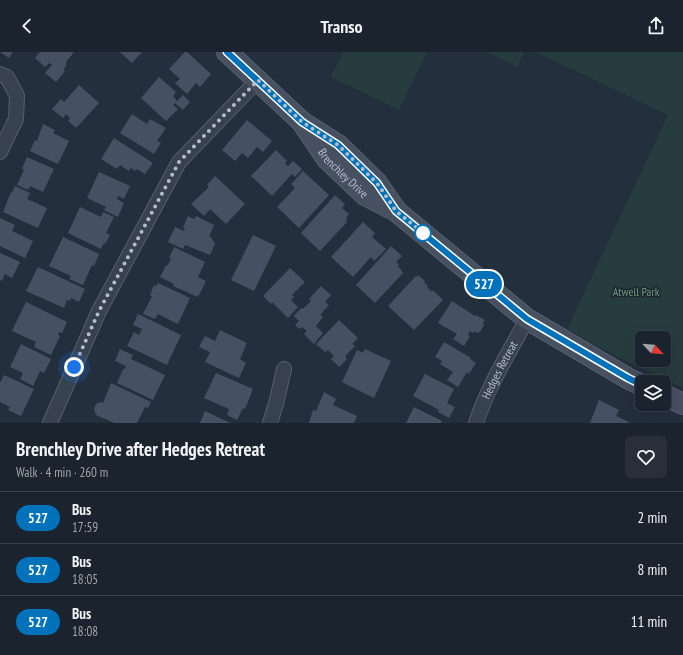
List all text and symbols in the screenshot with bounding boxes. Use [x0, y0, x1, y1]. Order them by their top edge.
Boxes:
icon: back [16, 15, 38, 37]
text: Transo [320, 15, 363, 38]
icon: share [645, 15, 667, 37]
street label: Brenchley Drive [315, 145, 372, 201]
unlabelled marker [414, 224, 432, 242]
line badge: 527 [461, 271, 507, 297]
text: 527 [474, 275, 494, 293]
park label: Atwell Park [613, 284, 660, 299]
north arrow [635, 331, 671, 367]
map controls [635, 331, 671, 411]
street label: Hedges Retreat [478, 338, 521, 401]
your location [64, 357, 84, 377]
button: layers [635, 375, 671, 411]
button: heart [625, 436, 667, 478]
text: Brenchley Drive after Hedges Retreat [16, 437, 265, 461]
text: Walk · 4 min · 260 m [16, 464, 108, 481]
text: Bus [72, 500, 91, 519]
text: 2 min [637, 508, 667, 527]
text: 527 [28, 509, 48, 527]
text: 17:59 [72, 519, 98, 536]
text: Bus [72, 552, 91, 571]
text: 8 min [637, 560, 667, 579]
text: 527 [28, 561, 48, 579]
text: 18:05 [72, 571, 98, 588]
text: Bus [72, 604, 91, 623]
text: 11 min [631, 612, 667, 631]
text: 527 [28, 613, 48, 631]
text: 18:08 [72, 623, 98, 640]

